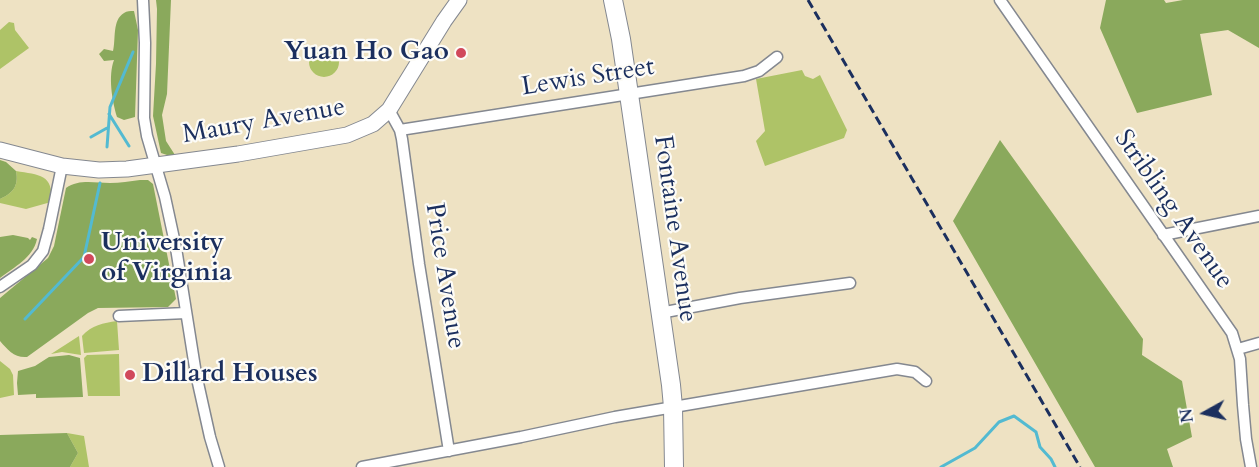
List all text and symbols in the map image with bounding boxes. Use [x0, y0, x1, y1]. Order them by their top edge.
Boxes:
place label: Yuan Ho Gao [284, 37, 449, 69]
marker: Yuan Ho Gao [454, 46, 468, 60]
street label: Lewis Street [519, 52, 657, 104]
street label: Maury Avenue [180, 92, 348, 152]
street label: Stribling Avenue [1107, 125, 1239, 295]
street label: Fontaine Avenue [645, 134, 703, 324]
street label: Price Avenue [417, 201, 471, 351]
place label: University of Virginia [101, 228, 232, 290]
marker: University of Virginia [82, 252, 96, 266]
place label: Dillard Houses [142, 359, 318, 391]
marker: Dillard Houses [123, 368, 137, 382]
north arrow [1175, 383, 1235, 443]
text: N [1175, 407, 1199, 424]

